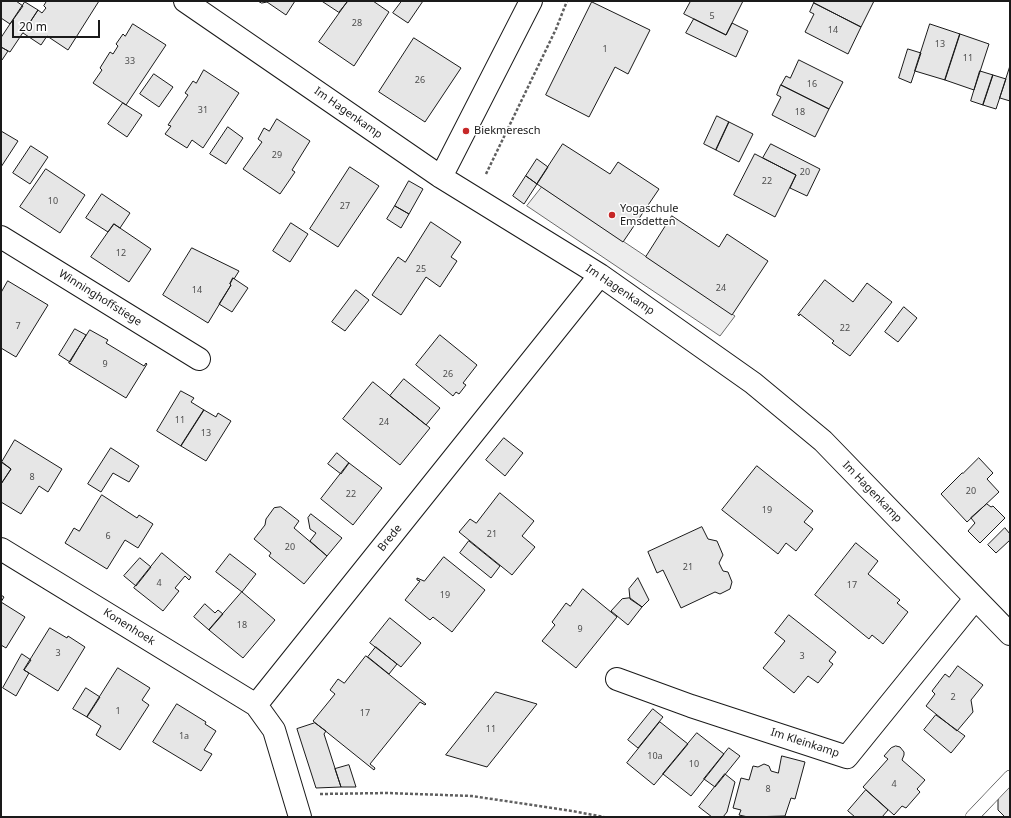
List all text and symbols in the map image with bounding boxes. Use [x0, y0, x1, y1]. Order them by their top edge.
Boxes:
house number: 5 [709, 11, 715, 21]
scale bar [14, 12, 102, 38]
text: 20 m [19, 18, 47, 35]
house number: 28 [352, 18, 362, 28]
house number: 14 [828, 25, 838, 35]
house number: 13 [935, 39, 945, 49]
house number: 1 [602, 44, 608, 54]
house number: 11 [963, 53, 973, 63]
house number: 33 [125, 56, 135, 66]
house number: 26 [415, 75, 425, 85]
house number: 16 [807, 79, 817, 89]
street label: Im Hagenkamp [311, 85, 385, 141]
house number: 31 [198, 105, 208, 115]
house number: 18 [795, 107, 805, 117]
place label: Biekmeresch [474, 124, 540, 138]
marker: Biekmeresch [461, 126, 471, 136]
house number: 29 [272, 150, 282, 160]
house number: 20 [800, 167, 810, 177]
house number: 22 [762, 176, 772, 186]
house number: 10 [48, 196, 58, 206]
house number: 27 [340, 201, 350, 211]
place label: Yogaschule Emsdetten [620, 202, 678, 228]
marker: Yogaschule Emsdetten [607, 210, 617, 220]
house number: 12 [116, 248, 126, 258]
street label: Im Hagenkamp [583, 262, 657, 318]
house number: 25 [416, 264, 426, 274]
street label: Winninghoffstiege [56, 267, 144, 329]
house number: 24 [716, 283, 726, 293]
house number: 14 [192, 285, 202, 295]
house number: 7 [15, 321, 21, 331]
house number: 22 [840, 323, 850, 333]
house number: 9 [102, 359, 108, 369]
house number: 26 [443, 369, 453, 379]
house number: 11 [175, 415, 185, 425]
house number: 24 [379, 417, 389, 427]
house number: 13 [201, 428, 211, 438]
street label: Im Hagenkamp [839, 459, 905, 525]
house number: 8 [29, 472, 35, 482]
house number: 20 [966, 486, 976, 496]
house number: 22 [346, 489, 356, 499]
house number: 19 [762, 505, 772, 515]
street label: Brede [375, 522, 405, 554]
house number: 21 [487, 529, 497, 539]
house number: 6 [105, 531, 111, 541]
house number: 20 [285, 542, 295, 552]
house number: 21 [683, 562, 693, 572]
house number: 4 [156, 578, 162, 588]
house number: 17 [847, 580, 857, 590]
house number: 19 [440, 590, 450, 600]
street label: Konenhoek [101, 606, 157, 648]
house number: 18 [237, 620, 247, 630]
house number: 9 [577, 624, 583, 634]
house number: 3 [55, 648, 61, 658]
house number: 3 [799, 651, 805, 661]
house number: 2 [950, 692, 956, 702]
house number: 1 [115, 706, 121, 716]
house number: 17 [360, 708, 370, 718]
house number: 11 [486, 724, 496, 734]
street label: Im Kleinkamp [769, 726, 841, 760]
house number: 1a [179, 731, 189, 741]
house number: 10a [647, 751, 663, 761]
house number: 10 [689, 759, 699, 769]
house number: 4 [891, 779, 897, 789]
house number: 8 [765, 784, 771, 794]

